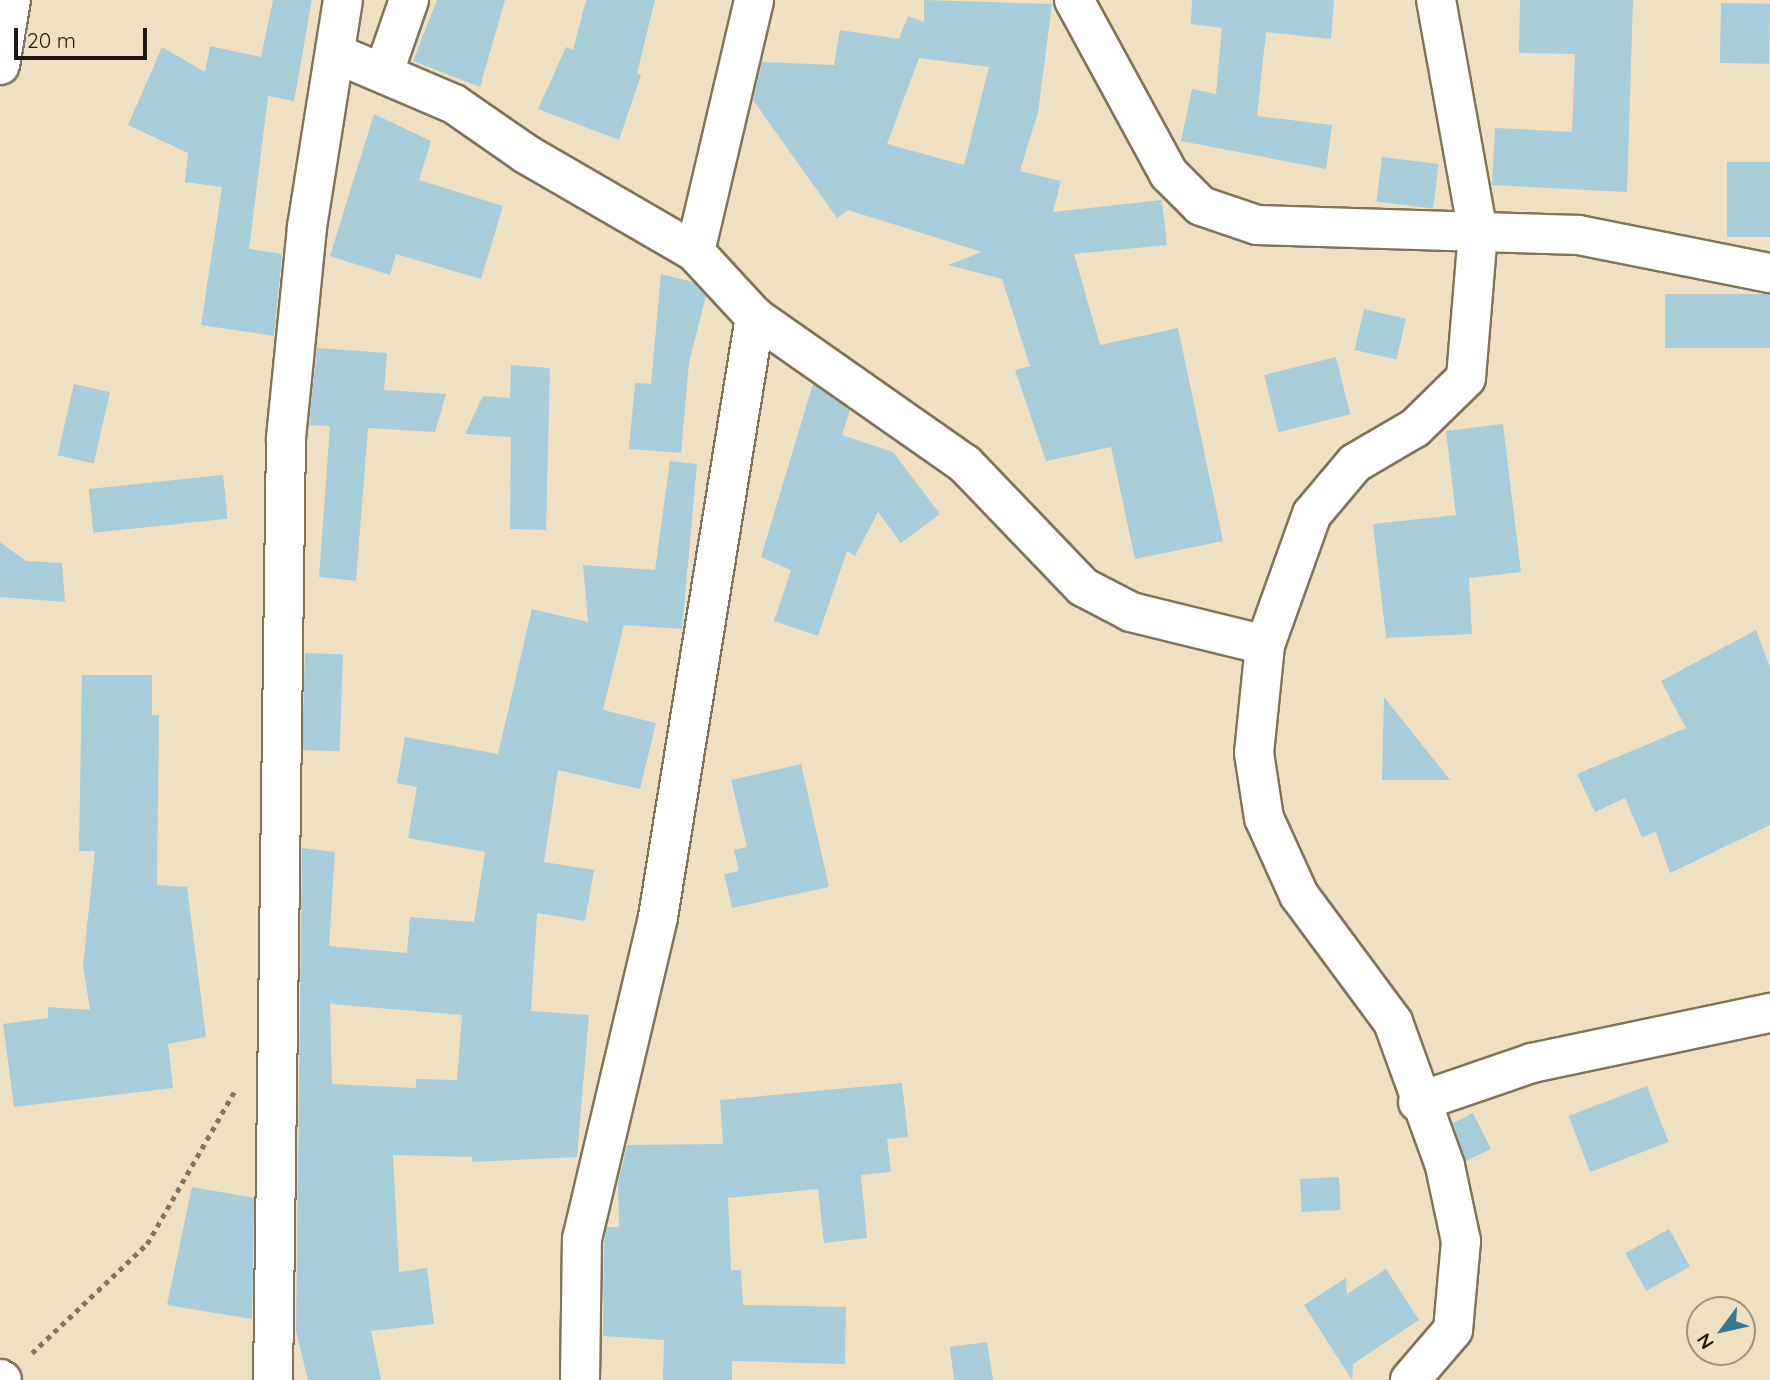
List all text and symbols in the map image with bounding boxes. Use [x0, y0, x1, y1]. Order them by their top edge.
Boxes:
scale bar [18, 14, 150, 58]
text: 20 m [27, 27, 76, 53]
north arrow [1686, 1296, 1756, 1366]
text: N [1691, 1329, 1719, 1354]

